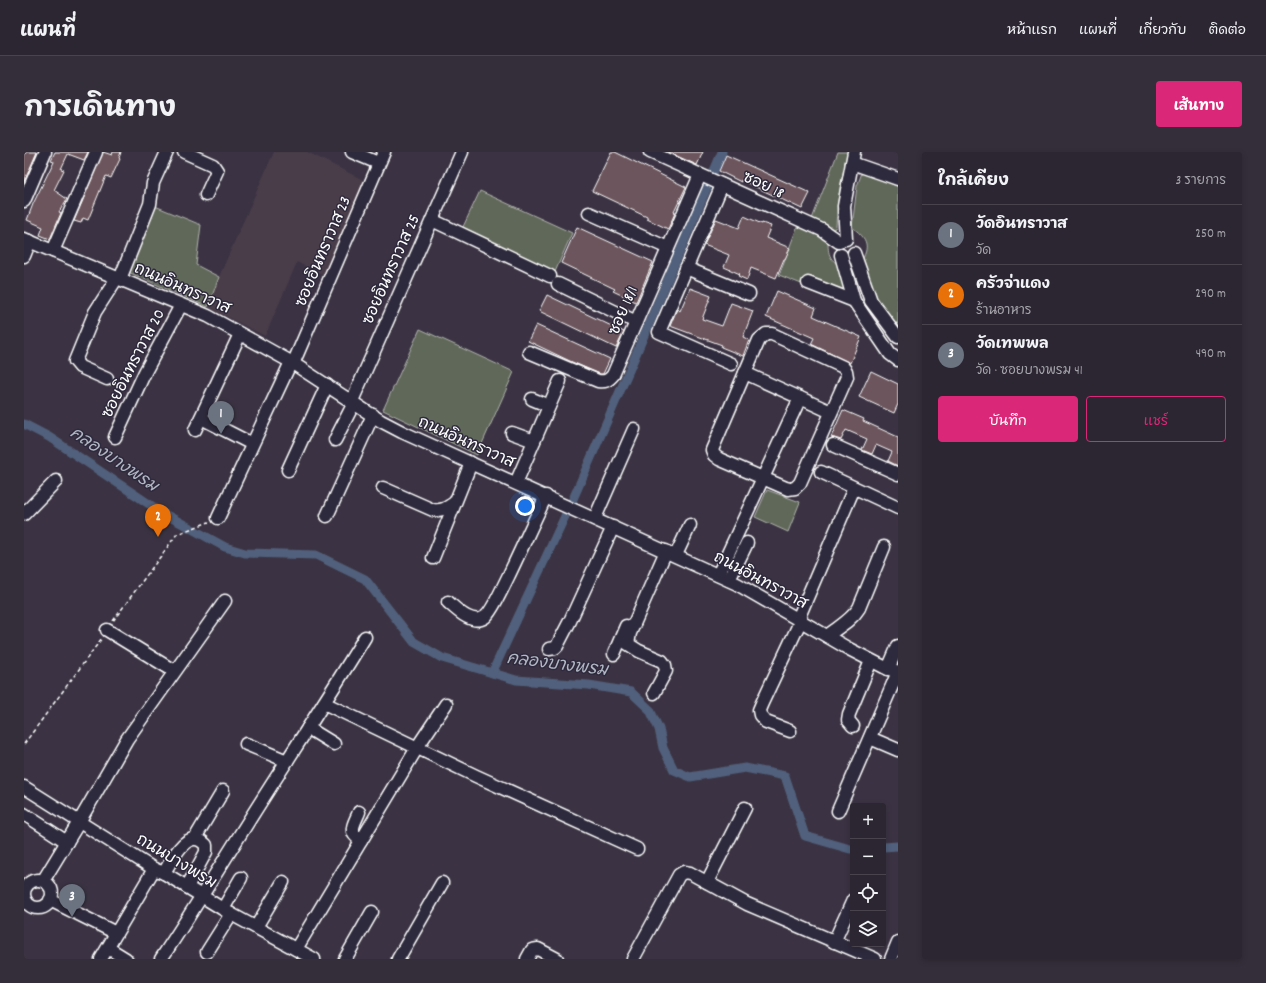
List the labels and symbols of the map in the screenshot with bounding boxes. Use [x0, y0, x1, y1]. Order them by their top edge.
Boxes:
street label: ซอย 18 [738, 166, 788, 206]
street label: ซอยอินทราวาส 23 [289, 193, 358, 311]
street label: ซอยอินทราวาส 25 [356, 211, 427, 329]
street label: ถนนอินทราวาส [130, 257, 236, 321]
street label: ซอย 18/1 [603, 283, 645, 339]
street label: ซอยอินทราวาส 20 [96, 305, 171, 423]
pin: 1 [208, 401, 234, 434]
street label: ถนนอินทราวาส [414, 411, 520, 475]
water label: คลองบางพรม [64, 423, 163, 500]
your location [515, 496, 535, 516]
pin: 2 [145, 504, 171, 537]
street label: ถนนอินทราวาส [709, 546, 813, 616]
water label: คลองบางพรม [505, 648, 611, 684]
street label: ถนนบางพรม [131, 829, 221, 895]
pin: 3 [59, 884, 85, 917]

